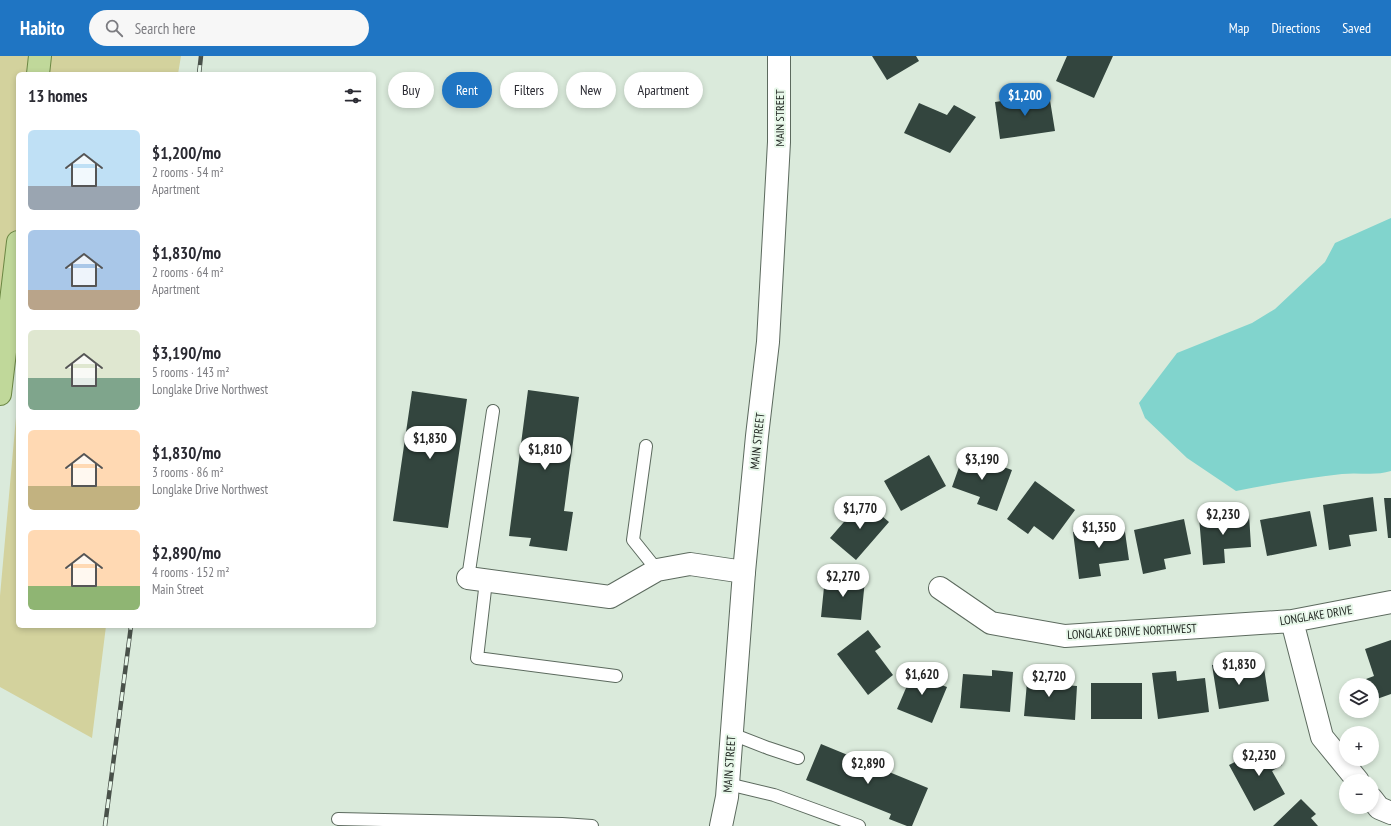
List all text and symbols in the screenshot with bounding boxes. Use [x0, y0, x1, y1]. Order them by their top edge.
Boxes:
search box [89, 10, 369, 46]
text: Habito [20, 16, 65, 40]
icon: search [103, 17, 125, 39]
text: Search here [135, 19, 196, 38]
text: Map [1229, 19, 1249, 37]
text: Directions [1271, 19, 1320, 37]
text: Saved [1342, 19, 1371, 37]
chip: Buy [388, 72, 434, 108]
chip: Rent [442, 72, 492, 108]
chip: Filters [500, 72, 558, 108]
chip: New [566, 72, 616, 108]
chip: Apartment [624, 72, 703, 108]
pin: $1,200 [992, 83, 1058, 117]
text: 13 homes [28, 85, 87, 107]
icon: filters [342, 85, 364, 107]
text: $1,200 [1008, 87, 1042, 104]
street label: MAIN STREET [772, 89, 787, 147]
text: $1,200/mo [152, 142, 221, 164]
icon: home [60, 146, 108, 194]
text: 2 rooms · 54 m² [152, 164, 224, 181]
text: Apartment [152, 181, 200, 198]
text: $1,830/mo [152, 242, 221, 264]
icon: home [60, 246, 108, 294]
text: 2 rooms · 64 m² [152, 264, 224, 281]
text: Apartment [152, 281, 200, 298]
text: $3,190/mo [152, 342, 221, 364]
icon: home [60, 346, 108, 394]
text: 5 rooms · 143 m² [152, 364, 230, 381]
text: Longlake Drive Northwest [152, 381, 268, 398]
street label: MAIN STREET [747, 411, 768, 470]
pin: $1,830 [397, 426, 463, 460]
text: $1,830 [413, 430, 447, 447]
pin: $1,810 [512, 437, 578, 471]
text: $1,810 [528, 441, 562, 458]
text: $1,830/mo [152, 442, 221, 464]
icon: home [60, 446, 108, 494]
pin: $3,190 [949, 447, 1015, 481]
text: $3,190 [965, 451, 999, 468]
text: 3 rooms · 86 m² [152, 464, 224, 481]
text: Longlake Drive Northwest [152, 481, 268, 498]
pin: $1,770 [827, 496, 893, 530]
text: $1,770 [843, 500, 877, 517]
pin: $2,230 [1190, 502, 1256, 536]
text: $2,230 [1206, 506, 1240, 523]
pin: $1,350 [1066, 515, 1132, 549]
text: $1,350 [1082, 519, 1116, 536]
text: $2,890/mo [152, 542, 221, 564]
icon: home [60, 546, 108, 594]
text: 4 rooms · 152 m² [152, 564, 230, 581]
pin: $2,270 [810, 564, 876, 598]
text: $2,270 [826, 568, 860, 585]
text: Main Street [152, 581, 204, 598]
street label: LONGLAKE DRIVE [1279, 602, 1353, 628]
street label: LONGLAKE DRIVE NORTHWEST [1067, 620, 1198, 642]
pin: $1,830 [1206, 652, 1272, 686]
text: $1,830 [1222, 656, 1256, 673]
pin: $1,620 [889, 662, 955, 696]
pin: $2,720 [1016, 664, 1082, 698]
text: $1,620 [905, 666, 939, 683]
text: $2,720 [1032, 668, 1066, 685]
map controls [1339, 678, 1379, 814]
button: layers [1339, 678, 1379, 718]
button: + [1339, 726, 1379, 766]
street label: MAIN STREET [720, 734, 739, 793]
pin: $2,230 [1226, 743, 1292, 777]
text: $2,230 [1242, 747, 1276, 764]
pin: $2,890 [835, 751, 901, 785]
text: $2,890 [851, 755, 885, 772]
button: − [1339, 774, 1379, 814]

